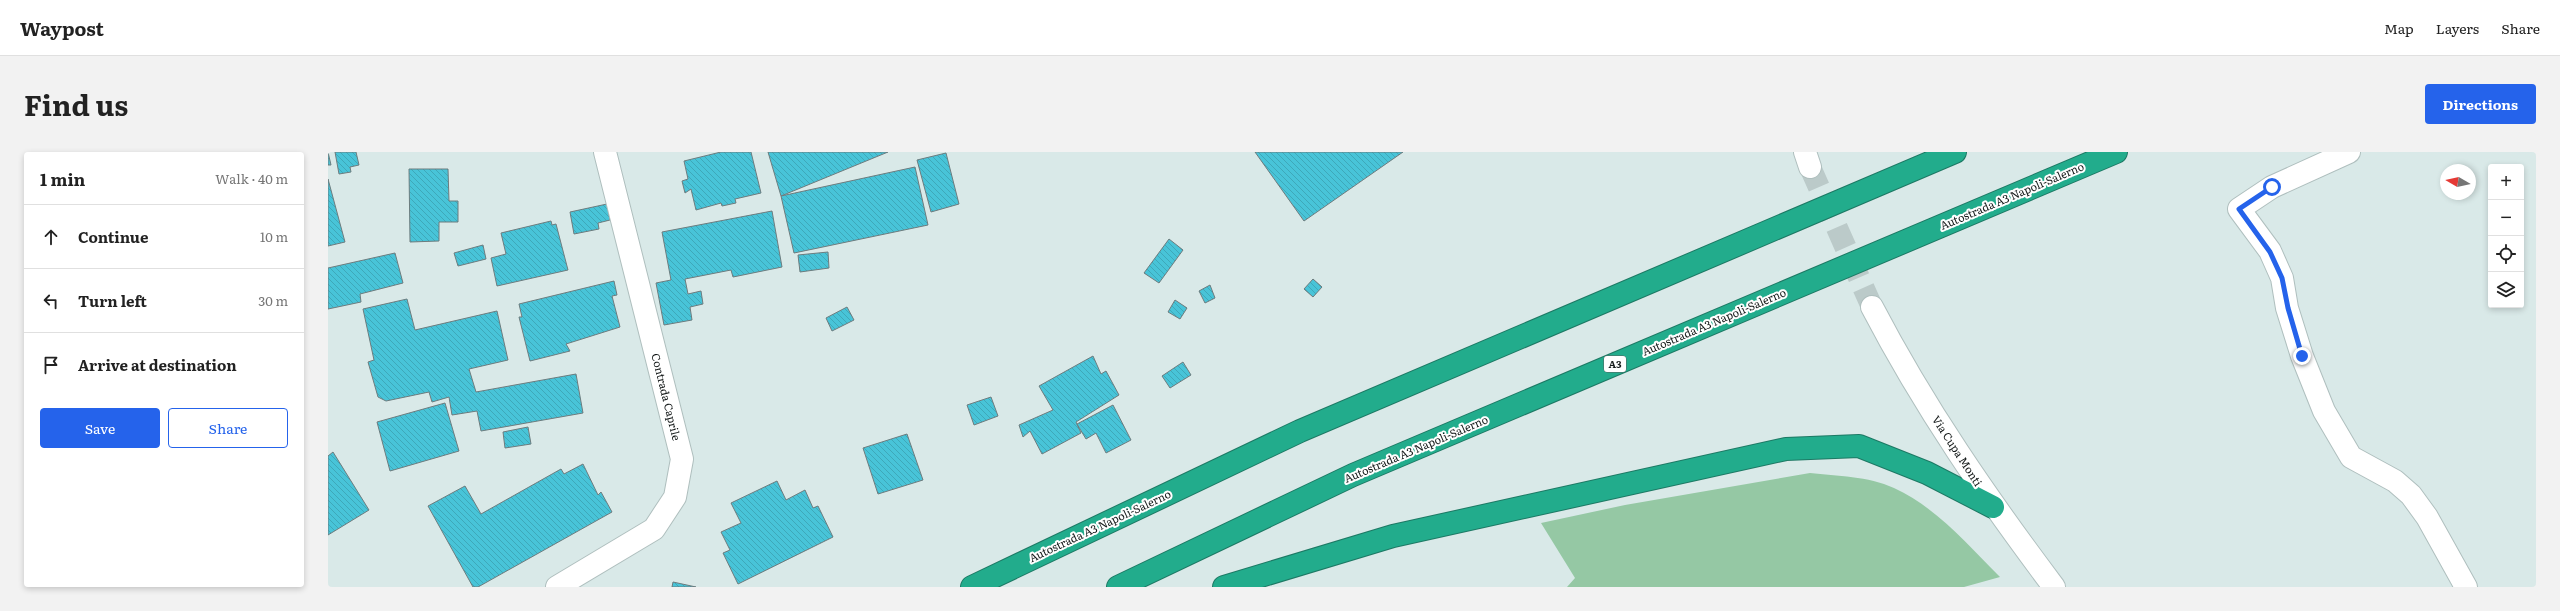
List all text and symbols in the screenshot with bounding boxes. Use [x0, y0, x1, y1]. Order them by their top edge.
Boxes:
text: Waypost [20, 14, 104, 42]
text: Map [2384, 18, 2414, 38]
text: Layers [2436, 18, 2479, 38]
text: Share [2501, 18, 2540, 38]
text: Find us [24, 83, 128, 125]
button: Directions [2425, 84, 2536, 124]
street label: Autostrada A3 Napoli-Salerno [1937, 157, 2086, 233]
north arrow [2440, 164, 2476, 200]
map controls [2488, 164, 2524, 308]
button: + [2488, 164, 2524, 200]
text: 1 min [40, 166, 85, 191]
text: Walk · 40 m [215, 169, 288, 188]
route start [2263, 178, 2281, 196]
button: − [2488, 200, 2524, 236]
text: Continue [78, 225, 148, 248]
icon: ahead [40, 226, 62, 248]
text: 10 m [260, 227, 288, 246]
button: locate [2488, 236, 2524, 272]
button: layers [2488, 272, 2524, 308]
street label: Autostrada A3 Napoli-Salerno [1639, 283, 1788, 359]
text: Turn left [78, 289, 147, 312]
icon: left [40, 290, 62, 312]
text: 30 m [258, 291, 288, 310]
route end [2293, 347, 2311, 365]
street label: Contrada Caprile [648, 351, 686, 442]
text: Arrive at destination [78, 353, 237, 376]
icon: arrive [40, 354, 62, 376]
road number: A3 [1604, 356, 1626, 372]
button: Save [40, 408, 160, 448]
button: Share [168, 408, 288, 448]
street label: Autostrada A3 Napoli-Salerno [1341, 410, 1490, 486]
street label: Via Cupa Monti [1929, 412, 1987, 489]
street label: Autostrada A3 Napoli-Salerno [1026, 485, 1173, 565]

